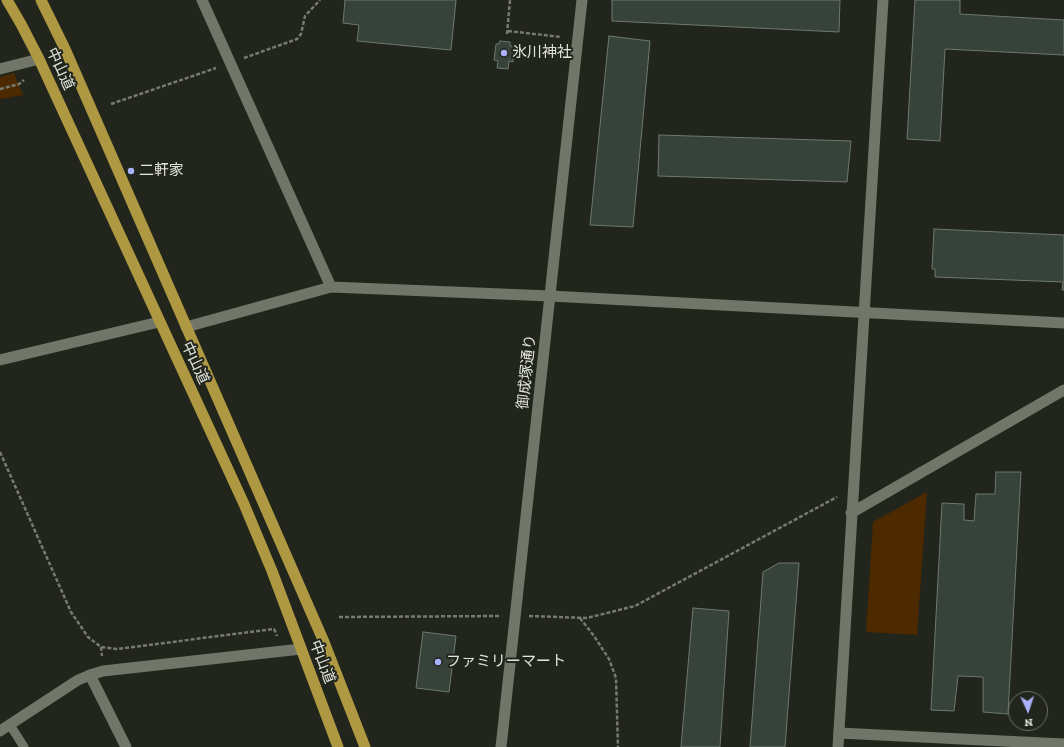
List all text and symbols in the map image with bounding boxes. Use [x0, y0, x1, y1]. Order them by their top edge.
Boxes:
place label: 氷川神社 [512, 44, 572, 62]
street label: 中山道 [42, 45, 78, 93]
marker: 氷川神社 [499, 48, 509, 58]
place label: 二軒家 [139, 162, 184, 180]
marker: 二軒家 [126, 166, 136, 176]
street label: 御成塚通り [514, 334, 540, 410]
street label: 中山道 [177, 339, 213, 387]
street label: 中山道 [306, 638, 338, 686]
place label: ファミリーマート [446, 653, 566, 671]
marker: ファミリーマート [433, 657, 443, 667]
north arrow [1008, 691, 1048, 731]
text: N [1024, 716, 1033, 729]

